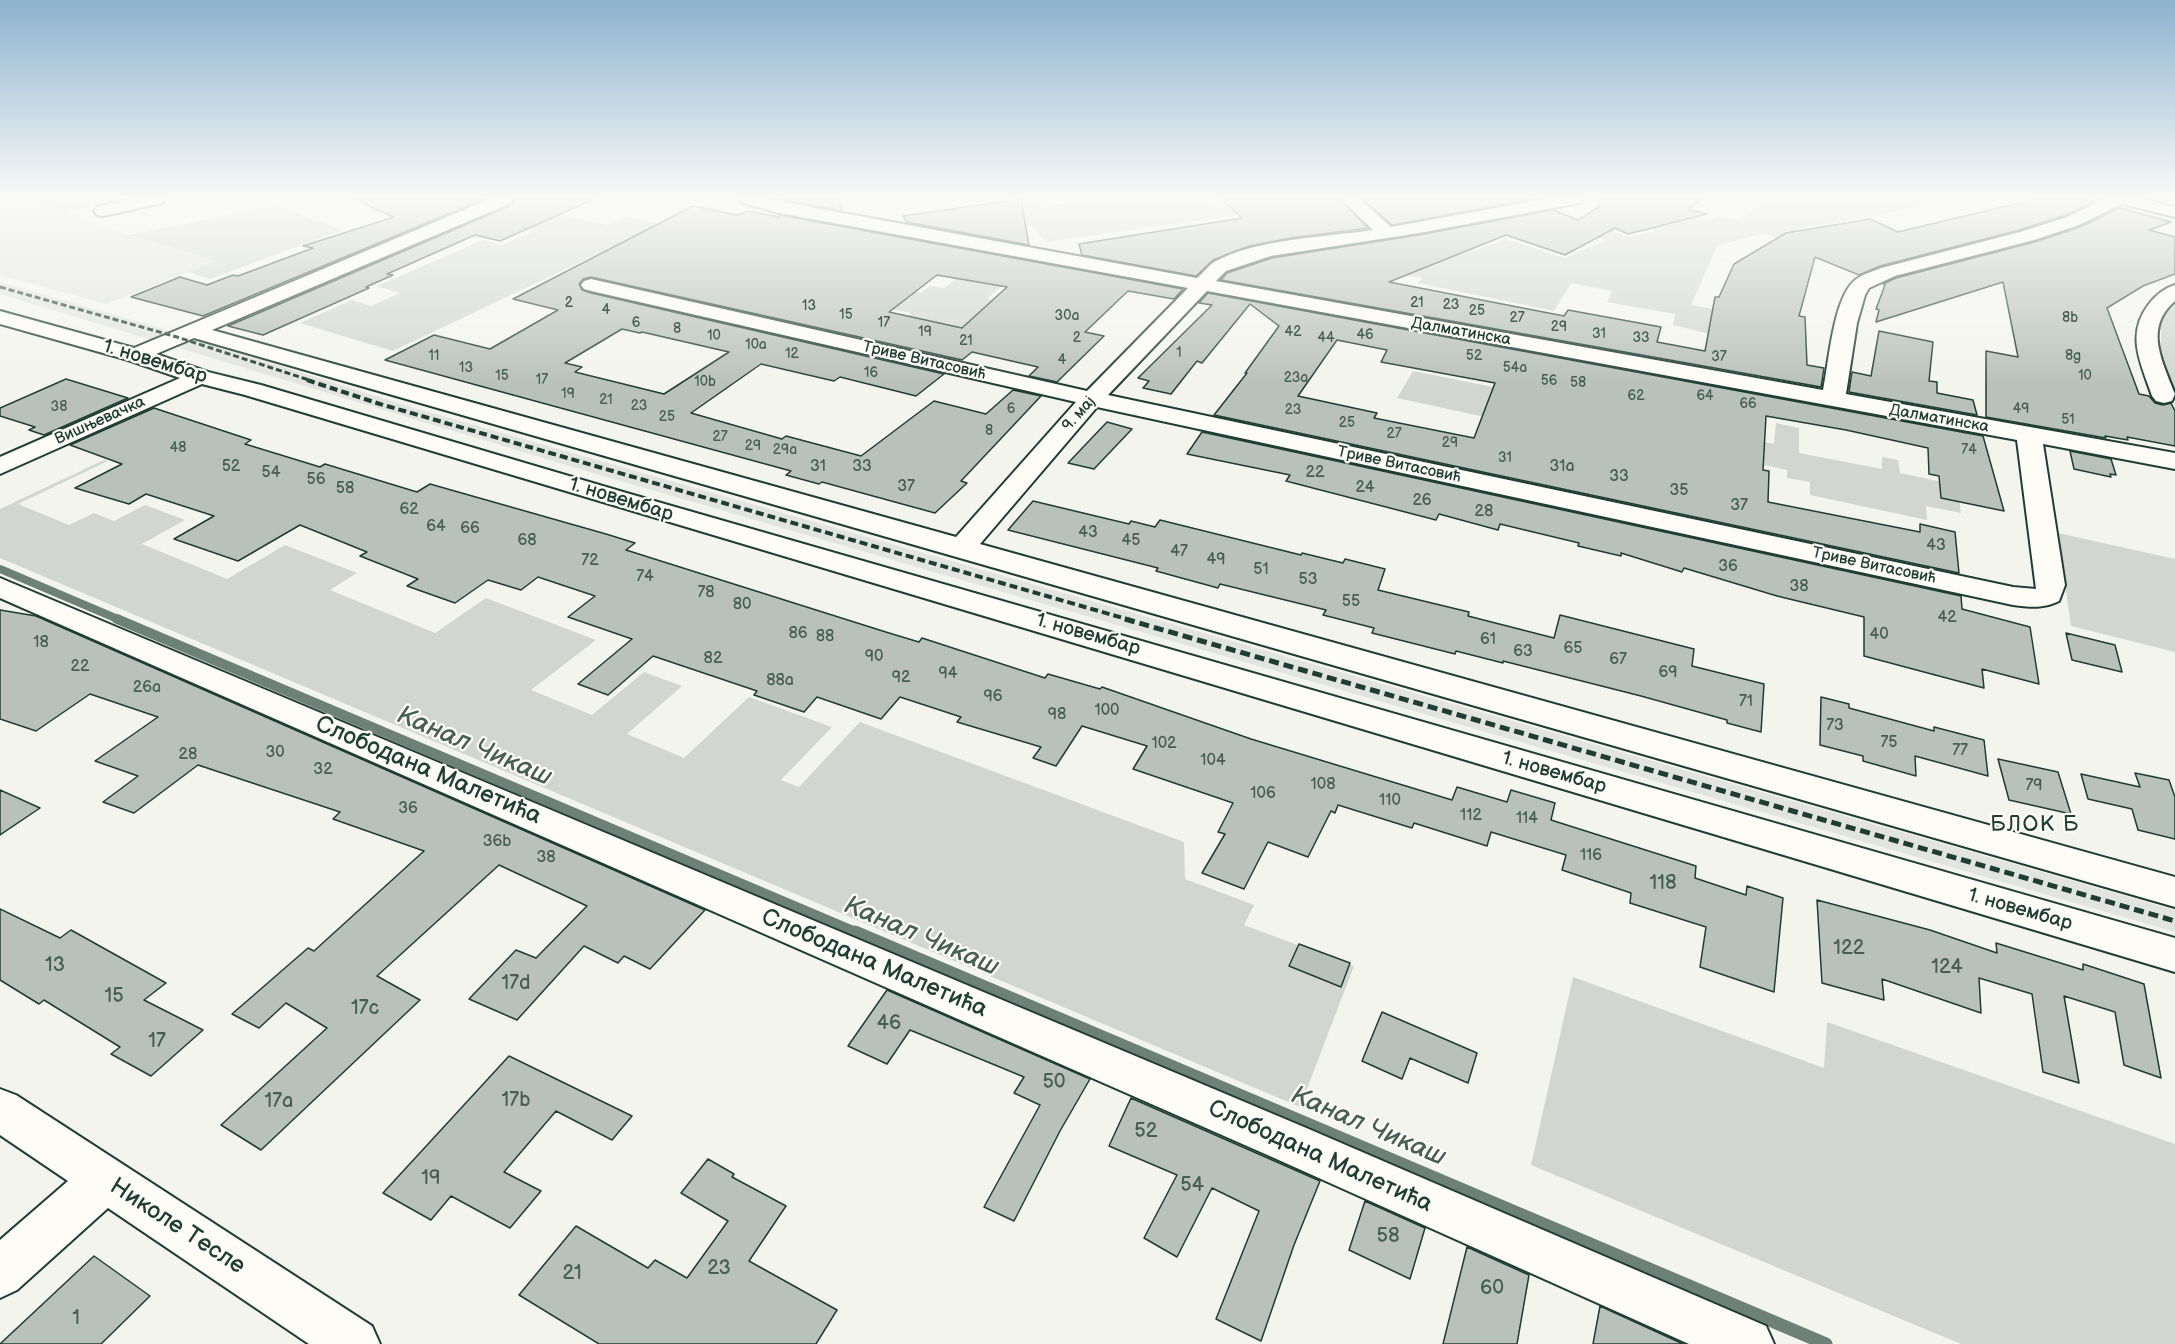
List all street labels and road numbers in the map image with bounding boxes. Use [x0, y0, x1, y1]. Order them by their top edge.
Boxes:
street label: Далматинска [1410, 314, 1512, 350]
street label: 1. новембар [100, 335, 210, 389]
street label: Триве Витасовић [860, 337, 988, 385]
street label: Вишњевачка [52, 393, 148, 449]
street label: 9. мај [1058, 393, 1100, 435]
street label: Далматинска [1888, 401, 1990, 437]
street label: Триве Витасовић [1335, 443, 1463, 487]
street label: 1. новембар [566, 473, 676, 527]
street label: Триве Витасовић [1810, 544, 1938, 588]
street label: 1. новембар [1033, 609, 1143, 661]
street label: Слободана Малетића [311, 710, 545, 832]
street label: 1. новембар [1499, 747, 1609, 799]
street label: 1. новембар [1965, 884, 2075, 936]
street label: Слободана Малетића [757, 903, 991, 1025]
street label: Слободана Малетића [1203, 1095, 1437, 1219]
street label: Николе Тесле [104, 1173, 250, 1281]

